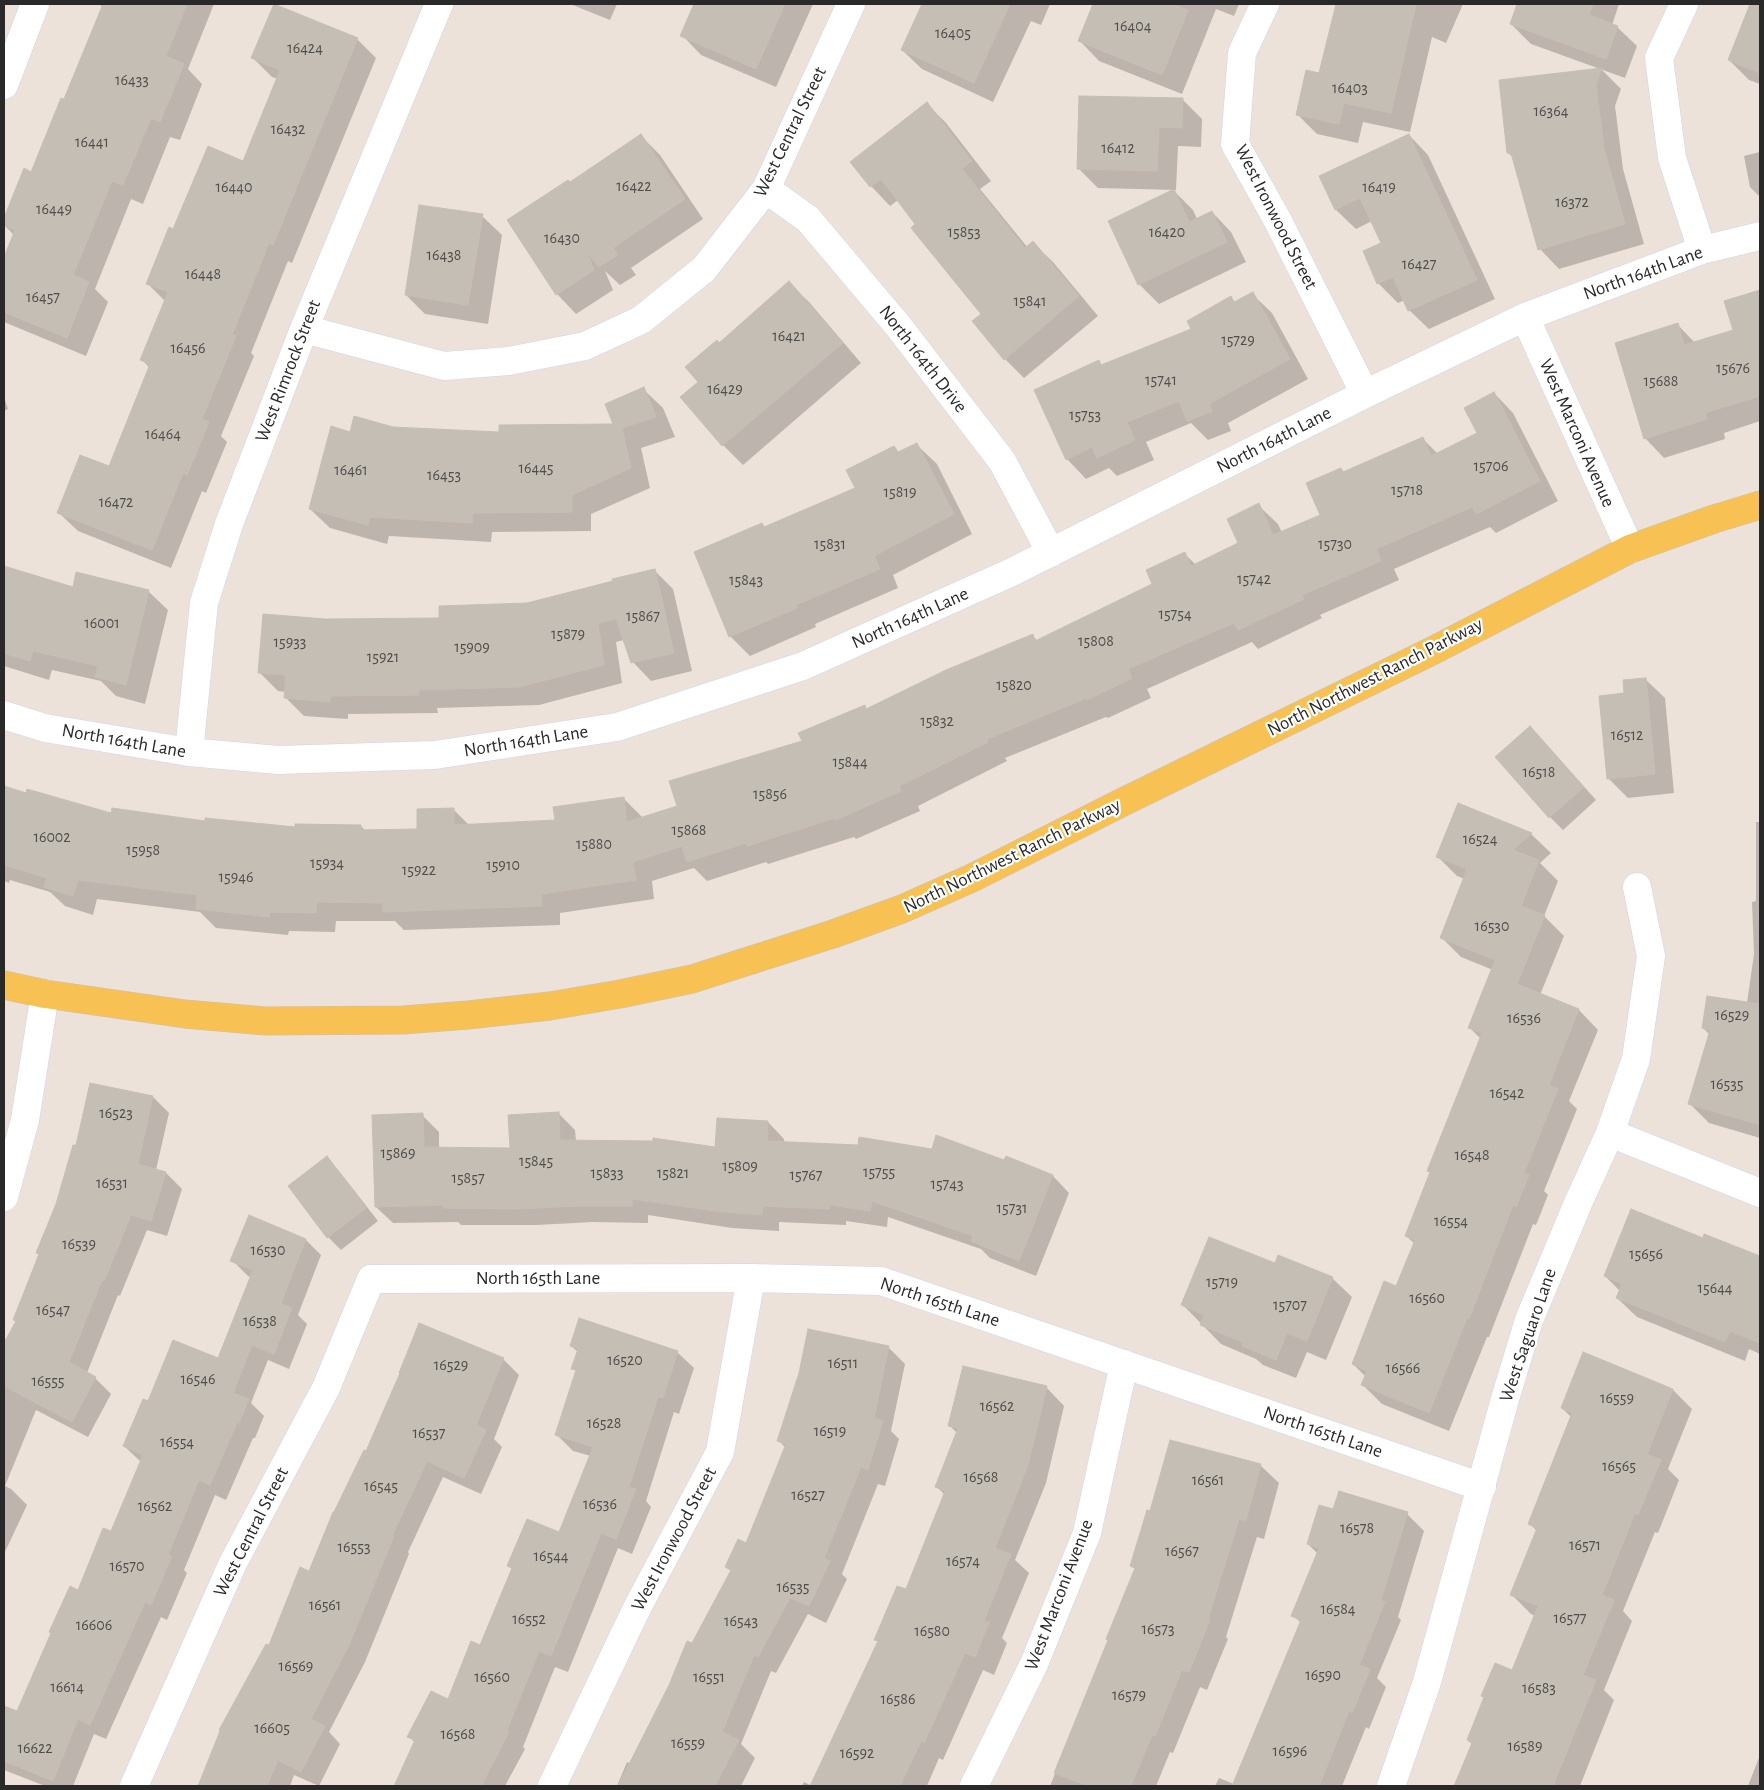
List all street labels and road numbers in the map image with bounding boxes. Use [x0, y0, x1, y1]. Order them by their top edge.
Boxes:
street label: West Central Street [749, 63, 831, 201]
street label: West Ironwood Street [1230, 141, 1322, 293]
street label: North 164th Lane [1580, 241, 1706, 305]
street label: West Rimrock Street [250, 297, 326, 445]
street label: North 164th Drive [874, 301, 972, 417]
street label: West Marconi Avenue [1534, 355, 1620, 511]
street label: North 164th Lane [1213, 401, 1335, 479]
street label: North 164th Lane [848, 582, 972, 654]
street label: North Northwest Ranch Parkway [1263, 613, 1487, 741]
street label: North 164th Lane [60, 719, 188, 763]
street label: North 164th Lane [462, 720, 590, 762]
street label: North Northwest Ranch Parkway [900, 793, 1124, 919]
street label: West Saguaro Lane [1494, 1265, 1562, 1405]
street label: North 165th Lane [476, 1267, 600, 1289]
street label: North 165th Lane [877, 1272, 1003, 1332]
street label: North 165th Lane [1260, 1401, 1386, 1463]
street label: West Central Street [208, 1463, 294, 1601]
street label: West Ironwood Street [626, 1463, 722, 1615]
street label: West Marconi Avenue [1020, 1516, 1098, 1674]

